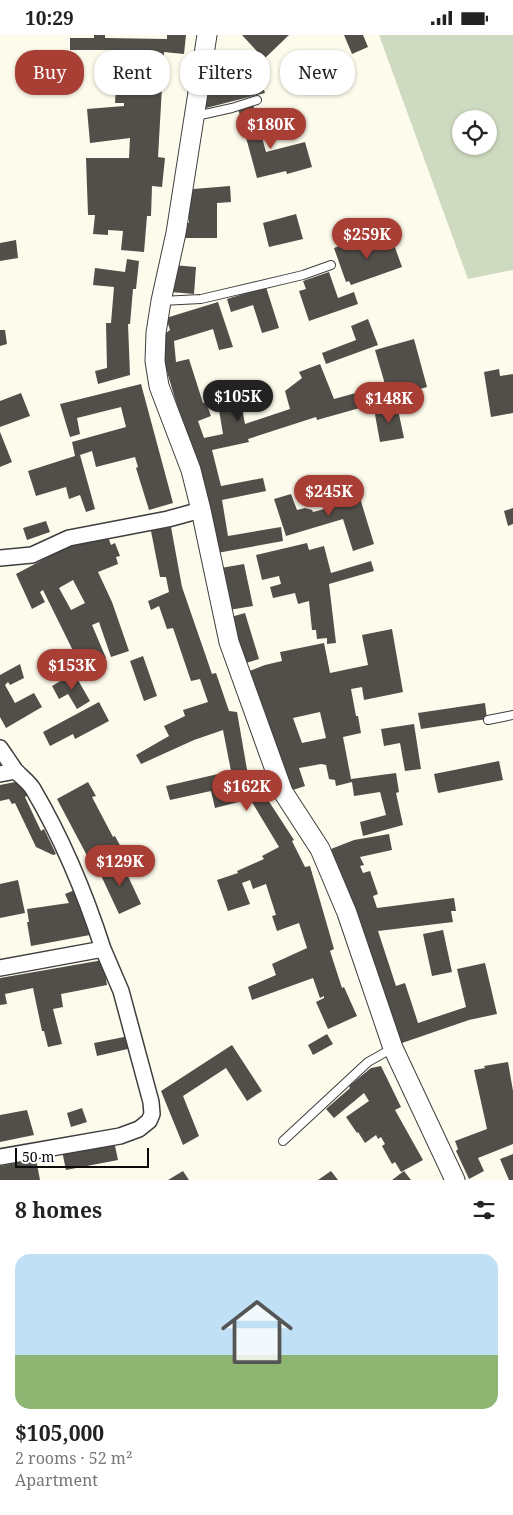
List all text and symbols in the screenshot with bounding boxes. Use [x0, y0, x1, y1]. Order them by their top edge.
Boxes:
text: 10:29 [25, 5, 74, 31]
chip: Buy [15, 50, 84, 95]
chip: Rent [94, 50, 170, 95]
chip: Filters [180, 50, 270, 95]
chip: New [280, 50, 355, 95]
pin: $180K [236, 107, 306, 150]
map controls [452, 110, 497, 155]
button: locate [452, 110, 497, 155]
text: $180K [247, 113, 295, 135]
pin: $259K [332, 217, 402, 260]
text: $259K [343, 223, 391, 245]
pin: $105K [203, 379, 273, 422]
pin: $148K [354, 381, 424, 424]
text: $105K [214, 385, 262, 407]
text: $148K [365, 387, 413, 409]
pin: $245K [294, 475, 364, 517]
text: $245K [305, 480, 353, 502]
pin: $153K [37, 649, 107, 691]
text: $153K [48, 654, 96, 676]
pin: $162K [212, 769, 282, 812]
text: $162K [223, 775, 271, 797]
pin: $129K [85, 845, 155, 887]
text: $129K [96, 850, 144, 872]
scale bar [15, 1145, 149, 1168]
text: 50 m [22, 1147, 55, 1166]
text: 8 homes [15, 1196, 102, 1224]
icon: filters [470, 1196, 498, 1224]
icon: home [212, 1287, 302, 1377]
text: $105,000 [15, 1419, 104, 1447]
text: 2 rooms · 52 m² [15, 1447, 132, 1469]
text: Apartment [15, 1469, 98, 1491]

